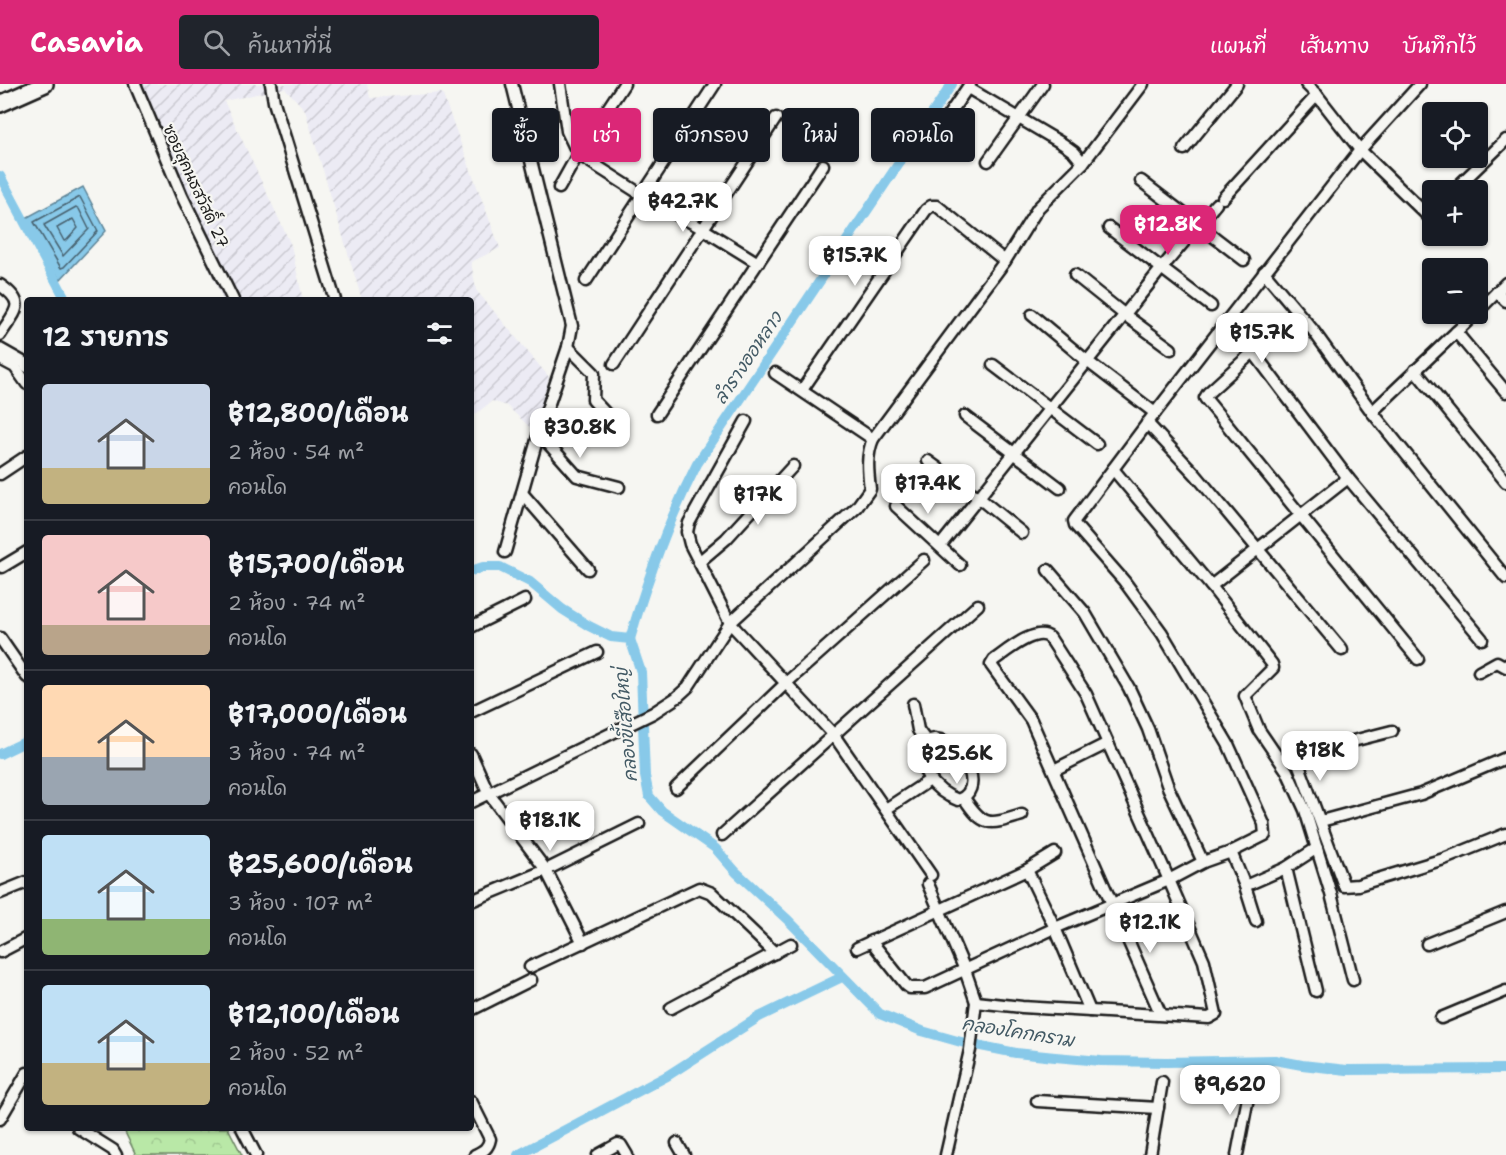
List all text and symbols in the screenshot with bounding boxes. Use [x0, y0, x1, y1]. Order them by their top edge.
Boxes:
search box [179, 15, 599, 69]
text: Casavia [30, 23, 143, 61]
icon: search [200, 26, 233, 59]
text: ค้นหาที่นี่ [248, 31, 332, 60]
text: แผนที่ [1210, 32, 1267, 60]
text: เส้นทาง [1300, 32, 1369, 60]
text: บันทึกไว้ [1402, 32, 1476, 60]
map controls [1422, 102, 1488, 324]
button: locate [1422, 102, 1488, 168]
chip: ซื้อ [492, 108, 559, 162]
chip: เช่า [571, 108, 641, 162]
chip: ตัวกรอง [653, 108, 770, 162]
chip: ใหม่ [782, 108, 859, 162]
chip: คอนโด [871, 108, 975, 162]
street label: ซอยสุคนธสวัสดิ์ 27 [156, 119, 239, 252]
button: + [1422, 180, 1488, 246]
pin: ฿42.7K [634, 182, 732, 233]
text: ฿42.7K [648, 188, 718, 214]
pin: ฿12.8K [1119, 205, 1217, 256]
text: ฿12.8K [1134, 211, 1202, 237]
pin: ฿15.7K [806, 236, 904, 287]
text: ฿15.7K [823, 242, 887, 268]
button: − [1422, 258, 1488, 324]
water label: ลำรางออหลาว [708, 306, 789, 409]
pin: ฿15.7K [1213, 313, 1311, 364]
icon: filters [423, 317, 456, 350]
text: 12 รายการ [42, 319, 169, 354]
text: ฿15.7K [1230, 319, 1294, 345]
text: ฿12,800/เดือน [228, 395, 409, 430]
icon: home [90, 408, 162, 480]
pin: ฿30.8K [531, 408, 629, 459]
text: ฿30.8K [544, 414, 616, 440]
text: 2 ห้อง · 54 m² [228, 439, 364, 465]
pin: ฿17.4K [879, 464, 977, 515]
text: ฿17.4K [895, 470, 961, 496]
text: คอนโด [228, 474, 287, 500]
pin: ฿17K [722, 475, 794, 526]
text: ฿17K [734, 481, 782, 507]
text: ฿15,700/เดือน [228, 546, 404, 581]
icon: home [90, 559, 162, 631]
text: 2 ห้อง · 74 m² [228, 590, 365, 616]
text: คอนโด [228, 625, 287, 651]
water label: คลองขี้เสือใหญ่ [604, 664, 643, 784]
text: ฿17,000/เดือน [228, 696, 407, 731]
icon: home [90, 709, 162, 781]
pin: ฿18K [1284, 731, 1356, 782]
pin: ฿25.6K [908, 734, 1006, 785]
text: ฿18K [1295, 737, 1345, 763]
text: 3 ห้อง · 74 m² [228, 740, 365, 766]
text: ฿25.6K [921, 740, 993, 766]
text: คอนโด [228, 775, 287, 801]
pin: ฿18.1K [501, 801, 599, 852]
text: ฿18.1K [519, 807, 581, 833]
text: ฿25,600/เดือน [228, 846, 413, 881]
icon: home [90, 859, 162, 931]
text: 3 ห้อง · 107 m² [228, 890, 373, 916]
pin: ฿12.1K [1101, 903, 1199, 954]
text: ฿12.1K [1119, 909, 1181, 935]
text: คอนโด [228, 925, 287, 951]
text: ฿12,100/เดือน [228, 996, 400, 1031]
icon: home [90, 1009, 162, 1081]
water label: คลองโคกคราม [960, 1011, 1078, 1053]
text: 2 ห้อง · 52 m² [228, 1040, 364, 1066]
pin: ฿9,620 [1181, 1065, 1279, 1116]
text: ฿9,620 [1194, 1071, 1266, 1097]
text: คอนโด [228, 1075, 287, 1101]

